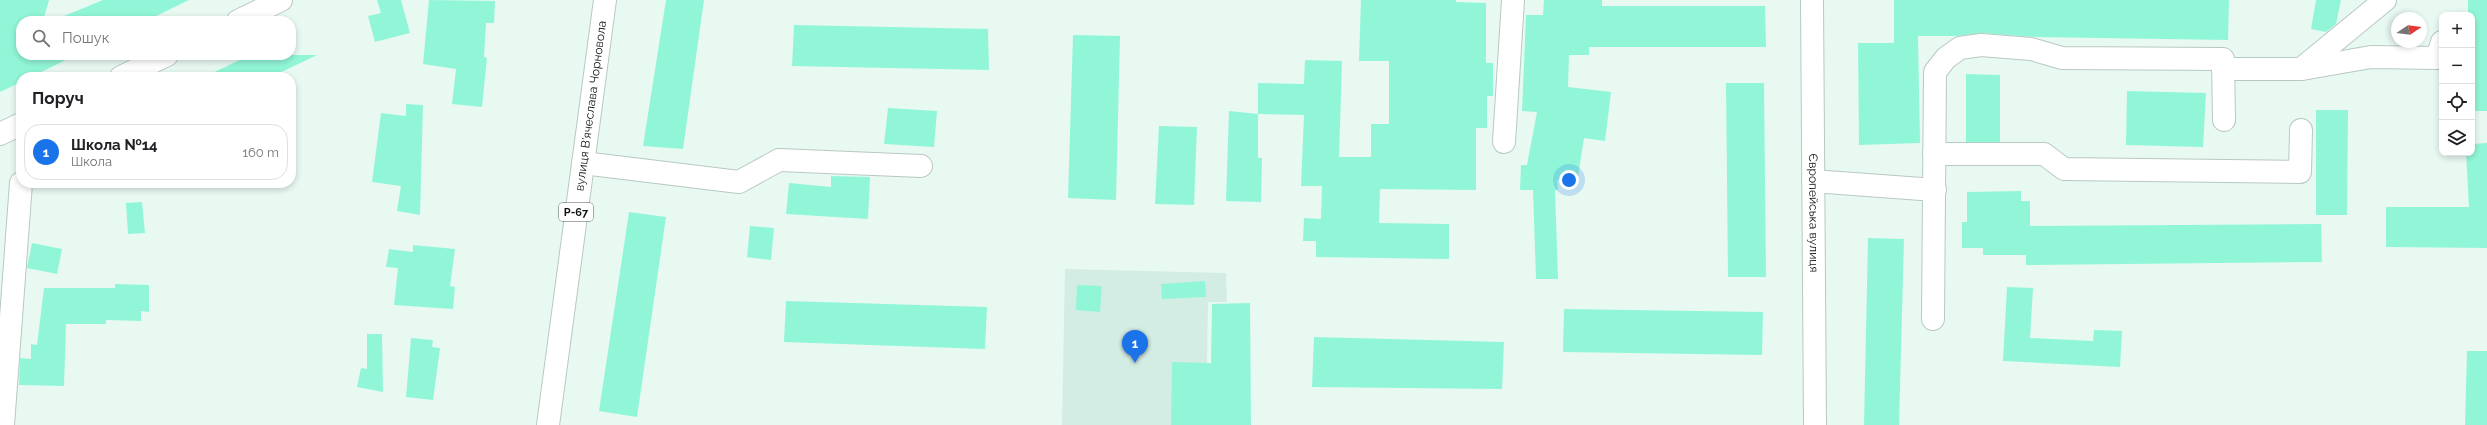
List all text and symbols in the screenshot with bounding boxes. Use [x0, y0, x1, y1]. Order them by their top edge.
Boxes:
north arrow [2391, 12, 2427, 48]
map controls [2439, 12, 2475, 156]
button: + [2439, 12, 2475, 48]
search box [16, 16, 296, 60]
street label: вулиця В'ячеслава Чорновола [572, 20, 609, 192]
icon: search [30, 27, 52, 49]
text: Пошук [62, 29, 110, 47]
button: − [2439, 48, 2475, 84]
button: locate [2439, 84, 2475, 120]
text: Поруч [32, 88, 84, 108]
button: layers [2439, 120, 2475, 156]
text: Школа №14 [71, 136, 158, 154]
text: 1 [43, 145, 49, 160]
text: 160 m [242, 145, 279, 160]
text: Школа [71, 154, 112, 169]
street label: Європейська вулиця [1806, 154, 1821, 272]
your location [1559, 170, 1579, 190]
road number: Р-67 [559, 203, 593, 221]
pin: 1 [1122, 330, 1148, 363]

